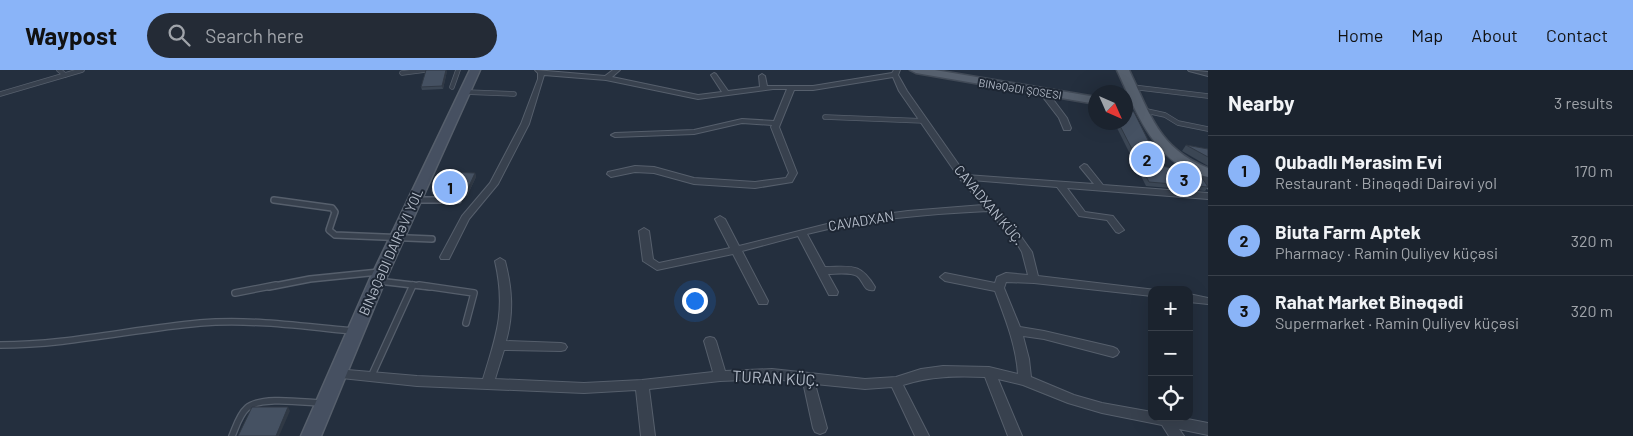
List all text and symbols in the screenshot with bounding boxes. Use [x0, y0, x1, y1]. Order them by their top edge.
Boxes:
search box [147, 13, 497, 58]
text: Waypost [25, 21, 117, 50]
icon: search [165, 21, 193, 49]
text: Search here [205, 24, 304, 47]
text: Home [1337, 24, 1383, 46]
text: Map [1411, 24, 1443, 46]
text: About [1471, 24, 1518, 46]
text: Contact [1546, 24, 1608, 46]
street label: BINƏQƏDI ŞOSESI [978, 76, 1063, 101]
north arrow [1088, 85, 1133, 130]
text: Nearby [1228, 90, 1294, 115]
text: 3 results [1554, 93, 1613, 112]
pin: 2 [1131, 140, 1163, 178]
text: Qubadlı Mərasim Evi [1275, 150, 1442, 173]
pin: 3 [1168, 160, 1200, 198]
street label: CAVADXAN KÜÇ. [951, 161, 1028, 248]
text: 1 [1241, 161, 1247, 180]
text: 170 m [1574, 161, 1613, 180]
pin: 1 [434, 168, 466, 206]
text: Restaurant · Binəqədi Dairəvi yol [1275, 173, 1497, 192]
street label: BINƏQƏDI DAIRƏVI YOL [355, 185, 426, 318]
street label: CAVADXAN [827, 207, 895, 234]
text: Biuta Farm Aptek [1275, 220, 1421, 243]
text: 2 [1240, 231, 1248, 250]
text: 320 m [1571, 231, 1613, 250]
text: Pharmacy · Ramin Quliyev küçəsi [1275, 243, 1498, 262]
map controls [1148, 286, 1193, 421]
button: + [1148, 286, 1193, 331]
your location [682, 288, 708, 314]
text: Rahat Market Binəqədi [1275, 290, 1463, 313]
text: 3 [1240, 301, 1248, 320]
text: 320 m [1571, 301, 1613, 320]
text: Supermarket · Ramin Quliyev küçəsi [1275, 313, 1519, 332]
button: − [1148, 331, 1193, 376]
street label: TURAN KÜÇ. [732, 366, 820, 389]
button: locate [1148, 376, 1193, 421]

